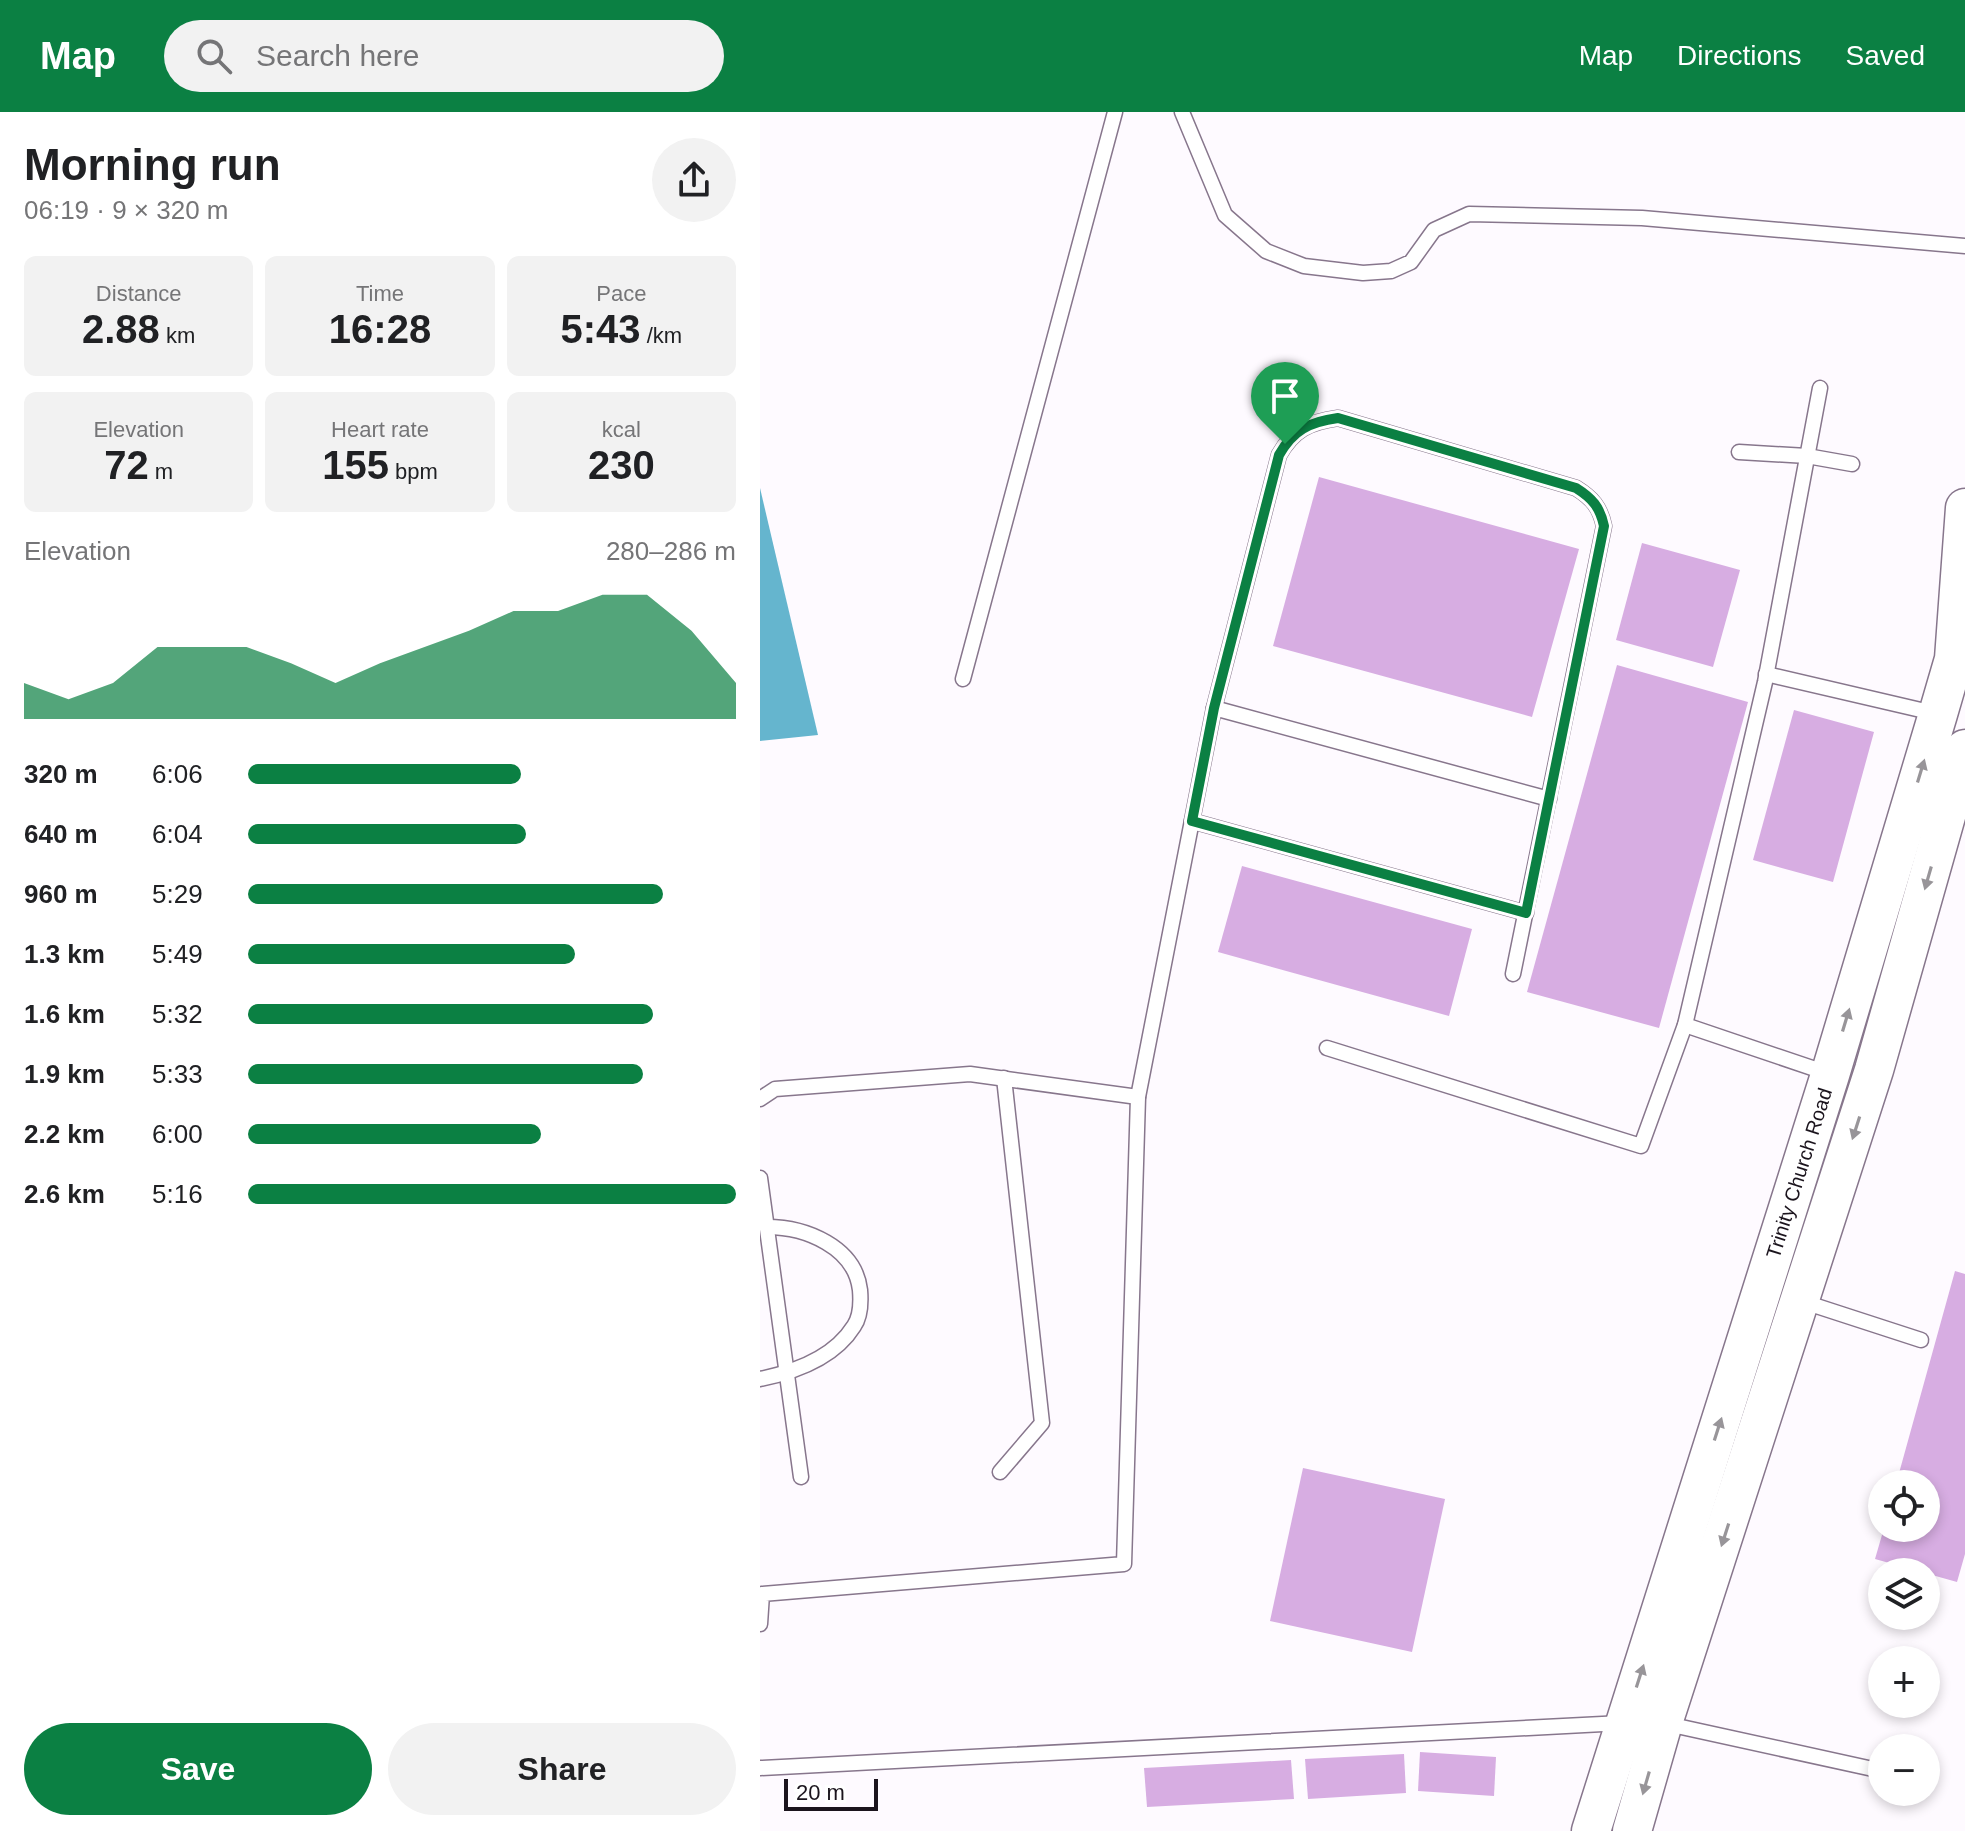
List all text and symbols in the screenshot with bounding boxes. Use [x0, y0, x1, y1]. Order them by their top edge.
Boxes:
search box [164, 20, 724, 92]
icon: search [192, 34, 236, 78]
text: Map [40, 35, 116, 77]
text: Search here [256, 39, 419, 72]
text: Map [1579, 40, 1633, 71]
text: Directions [1677, 40, 1802, 71]
text: Saved [1846, 40, 1925, 71]
button: share [652, 138, 736, 222]
text: Morning run [24, 140, 281, 189]
text: 06:19 · 9 × 320 m [24, 195, 229, 225]
text: Distance [96, 281, 181, 306]
text: Time [356, 281, 404, 306]
text: Pace [596, 281, 646, 306]
text: 2.88 [82, 307, 160, 351]
text: 16:28 [329, 307, 431, 351]
text: 5:43 [561, 307, 641, 351]
text: km [160, 323, 195, 348]
text: /km [641, 323, 682, 348]
pin [1251, 362, 1319, 444]
icon: arrive [1263, 374, 1307, 418]
text: Elevation [93, 417, 184, 442]
text: Heart rate [331, 417, 429, 442]
text: kcal [602, 417, 641, 442]
text: 72 [104, 443, 149, 487]
text: 155 [322, 443, 389, 487]
text: 230 [588, 443, 655, 487]
text: m [149, 459, 173, 484]
text: bpm [389, 459, 438, 484]
text: Elevation [24, 536, 131, 566]
text: 280–286 m [606, 536, 736, 566]
text: 320 m [24, 759, 98, 789]
text: 6:06 [152, 759, 203, 789]
one-way arrow [1915, 759, 1928, 783]
text: 640 m [24, 819, 98, 849]
text: 6:04 [152, 819, 203, 849]
one-way arrow [1922, 866, 1934, 891]
text: 960 m [24, 879, 98, 909]
text: 5:29 [152, 879, 203, 909]
text: 1.3 km [24, 939, 105, 969]
text: 5:49 [152, 939, 203, 969]
text: 1.6 km [24, 999, 105, 1029]
text: 5:32 [152, 999, 203, 1029]
one-way arrow [1840, 1008, 1853, 1032]
text: 1.9 km [24, 1059, 105, 1089]
text: 5:33 [152, 1059, 203, 1089]
street label: Trinity Church Road [1762, 1085, 1836, 1261]
one-way arrow [1849, 1116, 1861, 1140]
text: 2.2 km [24, 1119, 105, 1149]
text: 6:00 [152, 1119, 203, 1149]
text: 2.6 km [24, 1179, 105, 1209]
text: 5:16 [152, 1179, 203, 1209]
one-way arrow [1712, 1416, 1725, 1440]
map controls [1868, 1470, 1940, 1806]
button: locate [1868, 1470, 1940, 1542]
one-way arrow [1719, 1524, 1731, 1548]
button: layers [1868, 1558, 1940, 1630]
button: + [1868, 1646, 1940, 1718]
one-way arrow [1634, 1664, 1646, 1688]
button: Save [24, 1723, 372, 1815]
button: Share [388, 1723, 736, 1815]
button: − [1868, 1734, 1940, 1806]
one-way arrow [1639, 1771, 1652, 1795]
scale bar [784, 1775, 878, 1811]
text: 20 m [796, 1780, 845, 1805]

